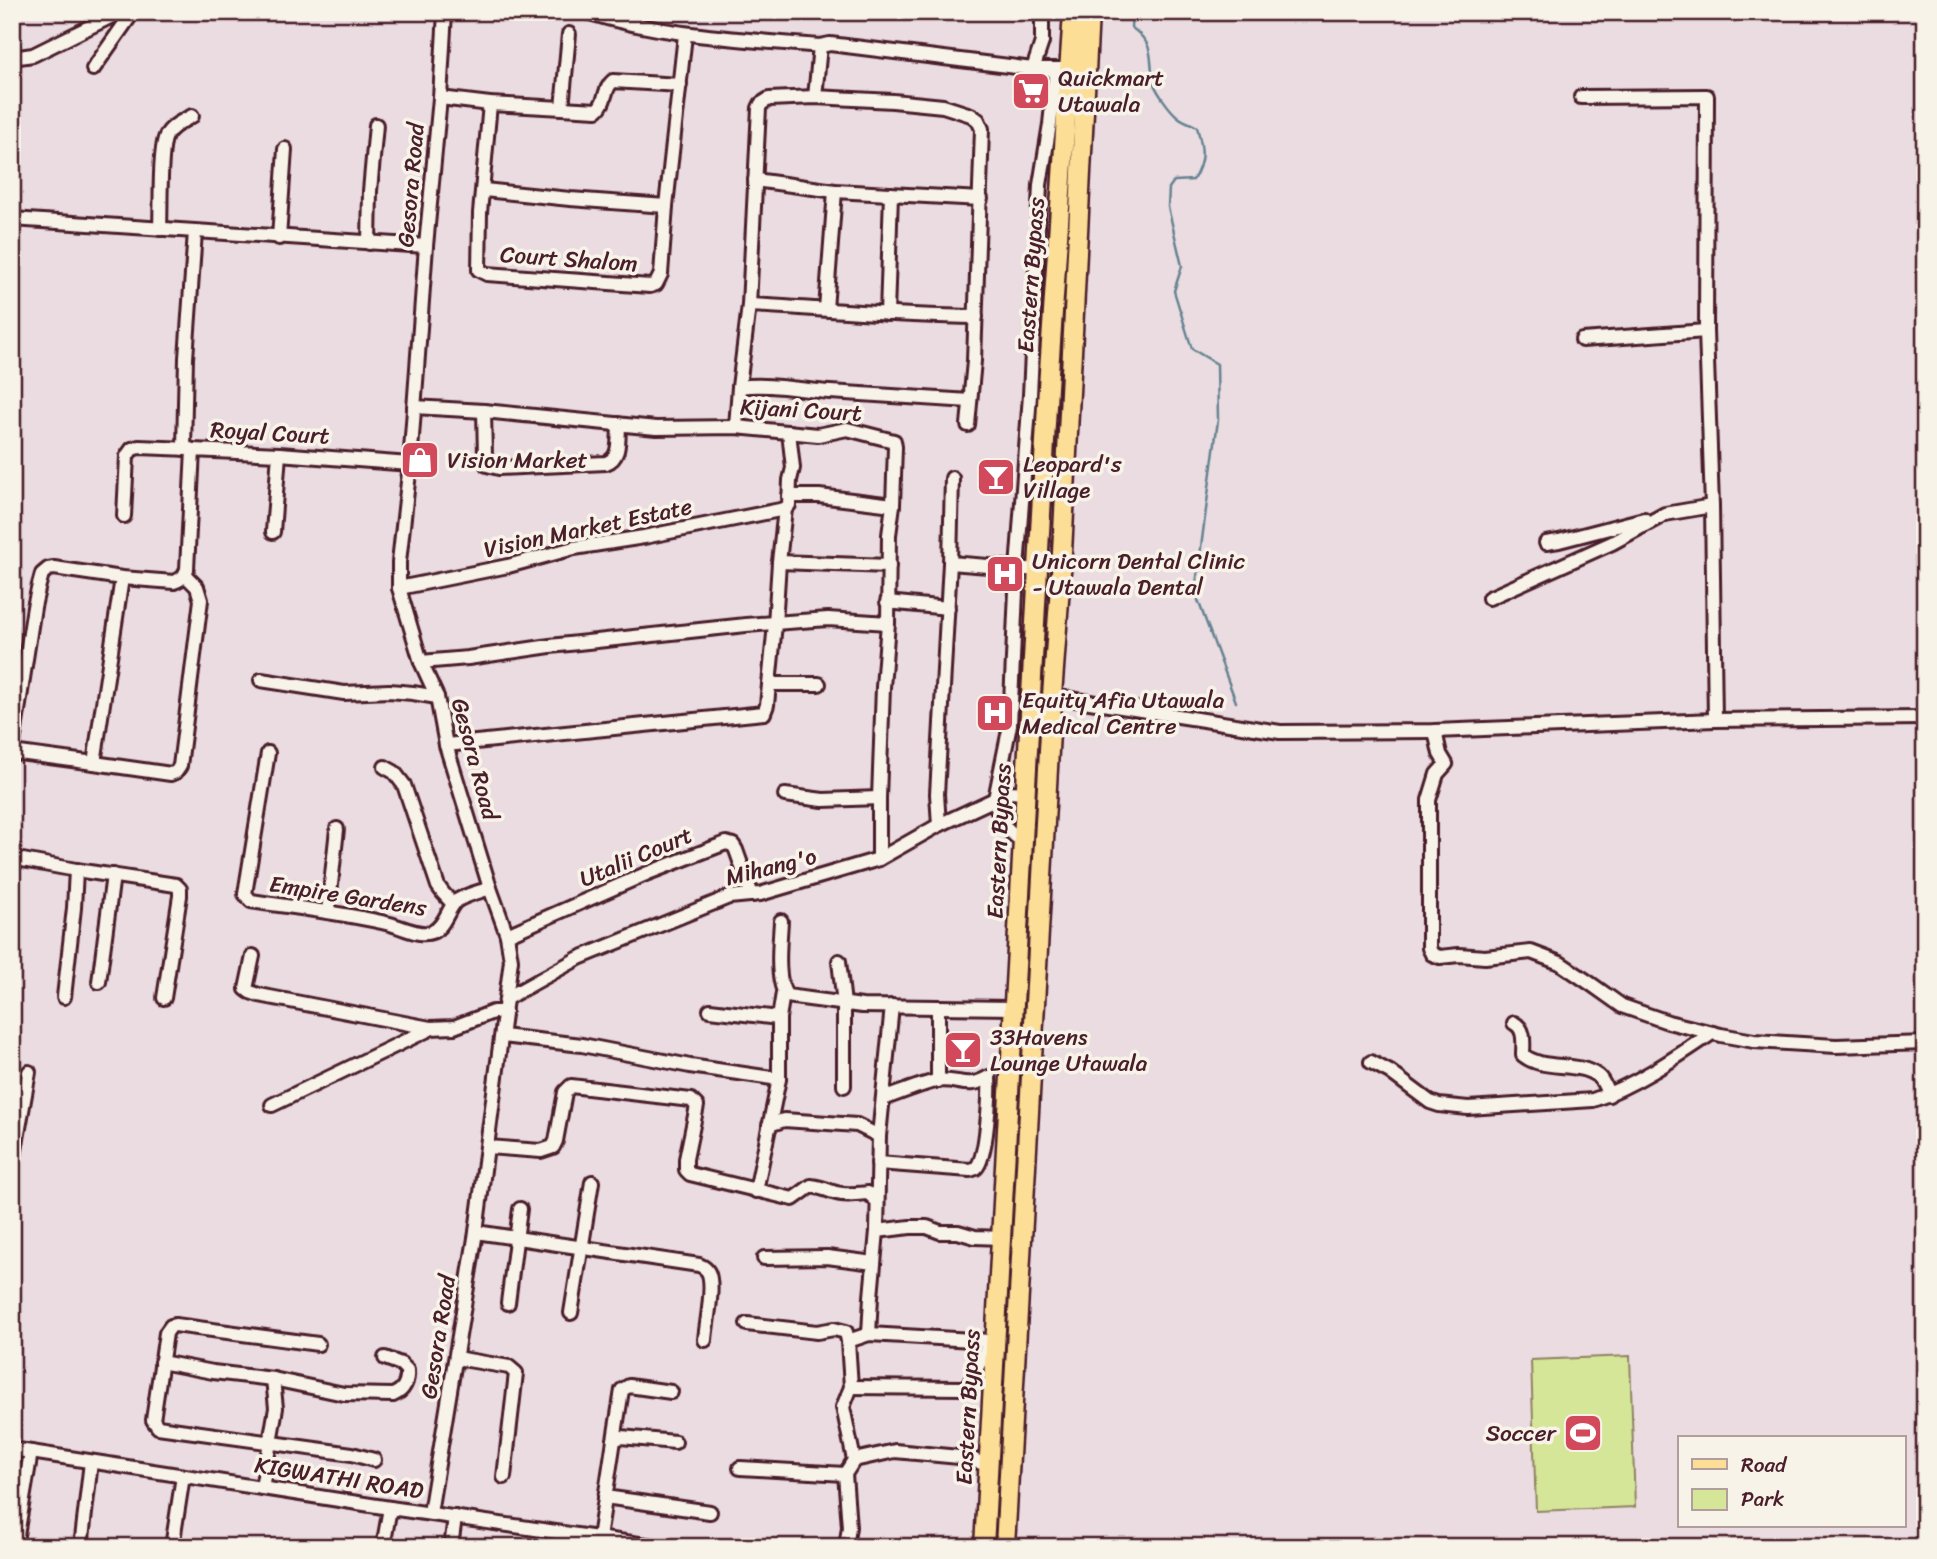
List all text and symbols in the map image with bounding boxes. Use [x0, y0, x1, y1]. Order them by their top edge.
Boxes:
place label: Quickmart Utawala [1058, 58, 1164, 125]
supermarket icon: Quickmart Utawala [1010, 70, 1052, 112]
street label: Gesora Road [385, 119, 437, 249]
street label: Eastern Bypass [1005, 195, 1057, 354]
street label: Court Shalom [499, 234, 639, 284]
street label: Kijani Court [739, 386, 863, 434]
street label: Royal Court [209, 409, 331, 457]
shop icon: Vision Market [399, 439, 441, 481]
place label: Vision Market [447, 440, 588, 481]
place label: Leopard's Village [1023, 444, 1122, 511]
bar icon: Leopard's Village [975, 456, 1017, 498]
street label: Vision Market Estate [480, 486, 696, 570]
place label: Unicorn Dental Clinic - Utawala Dental [1032, 541, 1246, 608]
hospital icon: Unicorn Dental Clinic - Utawala Dental [984, 553, 1026, 595]
place label: Equity Afia Utawala Medical Centre [1022, 680, 1225, 747]
hospital icon: Equity Afia Utawala Medical Centre [974, 692, 1016, 734]
street label: Gesora Road [439, 693, 511, 826]
street label: Eastern Bypass [974, 762, 1024, 920]
street label: Utalii Court [573, 815, 699, 899]
street label: Mihang'o [721, 836, 821, 898]
street label: Empire Gardens [267, 863, 430, 929]
place label: 33Havens Lounge Utawala [990, 1017, 1148, 1084]
bar icon: 33Havens Lounge Utawala [942, 1029, 984, 1071]
street label: Gesora Road [408, 1270, 468, 1402]
street label: Eastern Bypass [943, 1328, 993, 1486]
sports icon: Soccer [1562, 1412, 1604, 1454]
place label: Soccer [1486, 1413, 1558, 1454]
legend [1678, 1436, 1906, 1528]
street label: KIGWATHI ROAD [252, 1444, 427, 1512]
text: Road [1741, 1446, 1788, 1484]
text: Park [1741, 1480, 1784, 1518]

